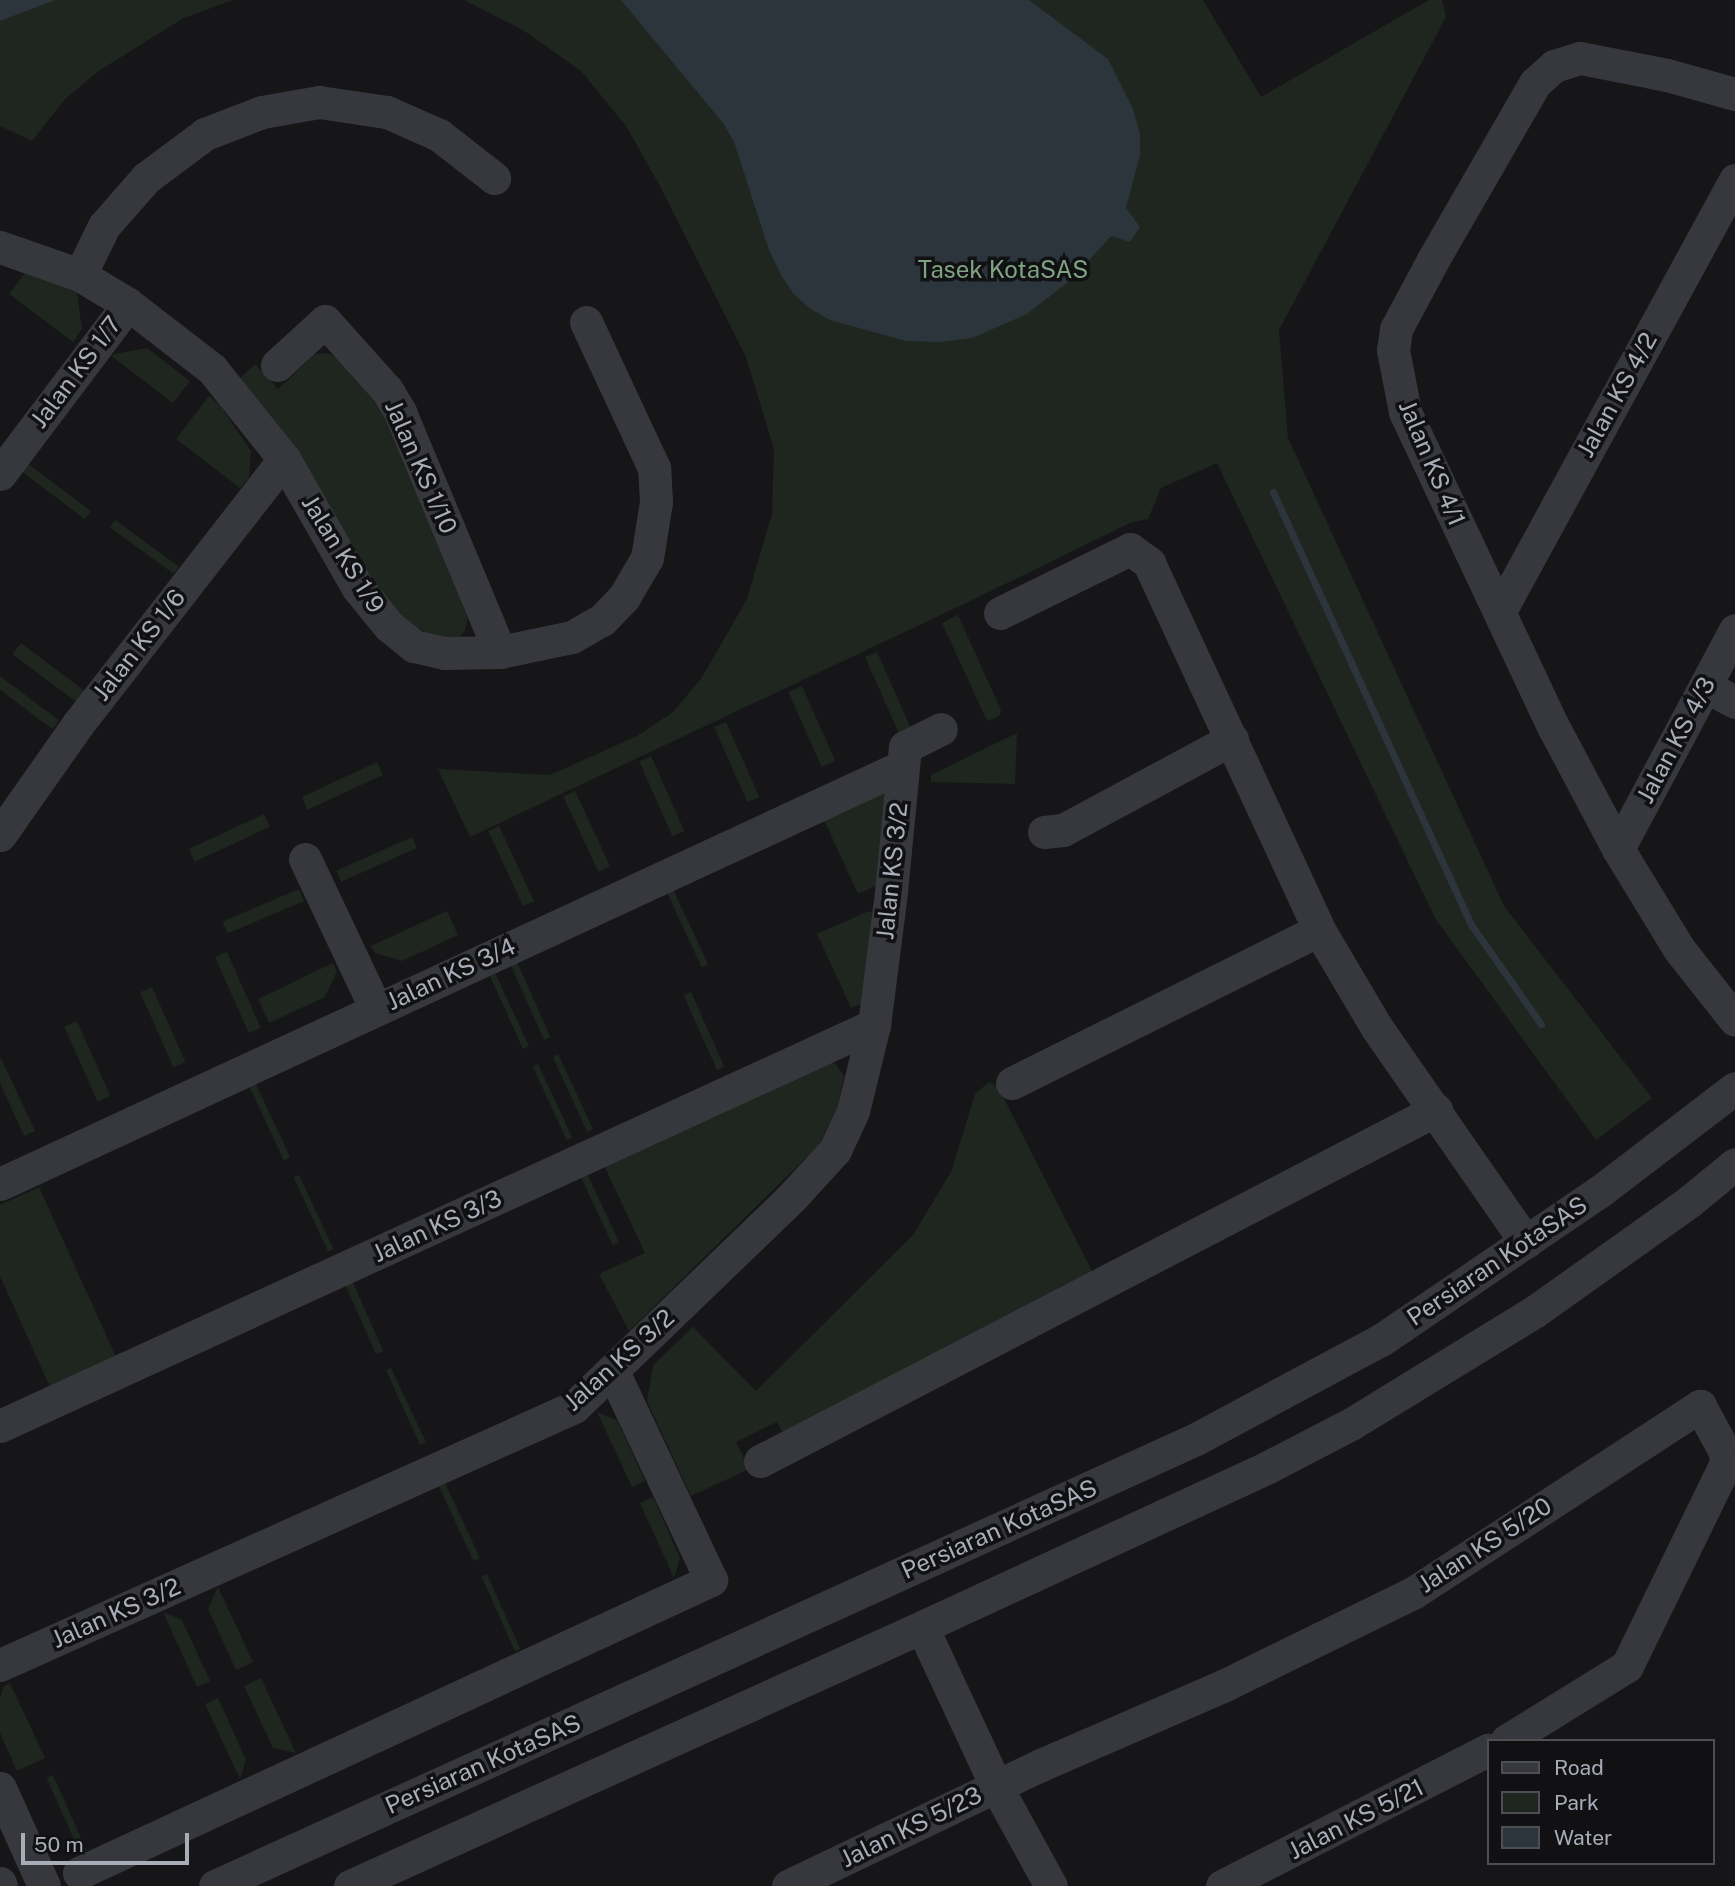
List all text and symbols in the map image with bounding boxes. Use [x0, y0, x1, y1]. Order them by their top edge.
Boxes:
park label: Tasek KotaSAS [918, 256, 1088, 284]
street label: Jalan KS 1/7 [25, 310, 127, 434]
street label: Jalan KS 4/2 [1571, 328, 1663, 462]
street label: Jalan KS 1/10 [379, 396, 463, 538]
street label: Jalan KS 4/1 [1393, 396, 1471, 530]
street label: Jalan KS 1/9 [295, 490, 391, 618]
street label: Jalan KS 1/6 [87, 584, 191, 706]
street label: Jalan KS 4/3 [1631, 672, 1721, 808]
street label: Jalan KS 3/2 [870, 801, 914, 941]
street label: Jalan KS 3/4 [382, 932, 520, 1016]
street label: Jalan KS 3/3 [368, 1184, 506, 1268]
street label: Persiaran KotaSAS [1402, 1190, 1592, 1332]
street label: Jalan KS 3/2 [558, 1303, 680, 1417]
street label: Persiaran KotaSAS [897, 1473, 1101, 1585]
street label: Jalan KS 5/20 [1413, 1491, 1557, 1599]
street label: Jalan KS 3/2 [47, 1572, 185, 1654]
street label: Persiaran KotaSAS [381, 1708, 585, 1820]
legend [1486, 1739, 1714, 1865]
text: Road [1554, 1755, 1604, 1780]
street label: Jalan KS 5/21 [1283, 1773, 1429, 1865]
street label: Jalan KS 5/23 [836, 1780, 986, 1874]
text: Park [1554, 1790, 1599, 1815]
scale bar [24, 1820, 192, 1864]
text: Water [1554, 1825, 1612, 1850]
text: 50 m [34, 1832, 84, 1857]

